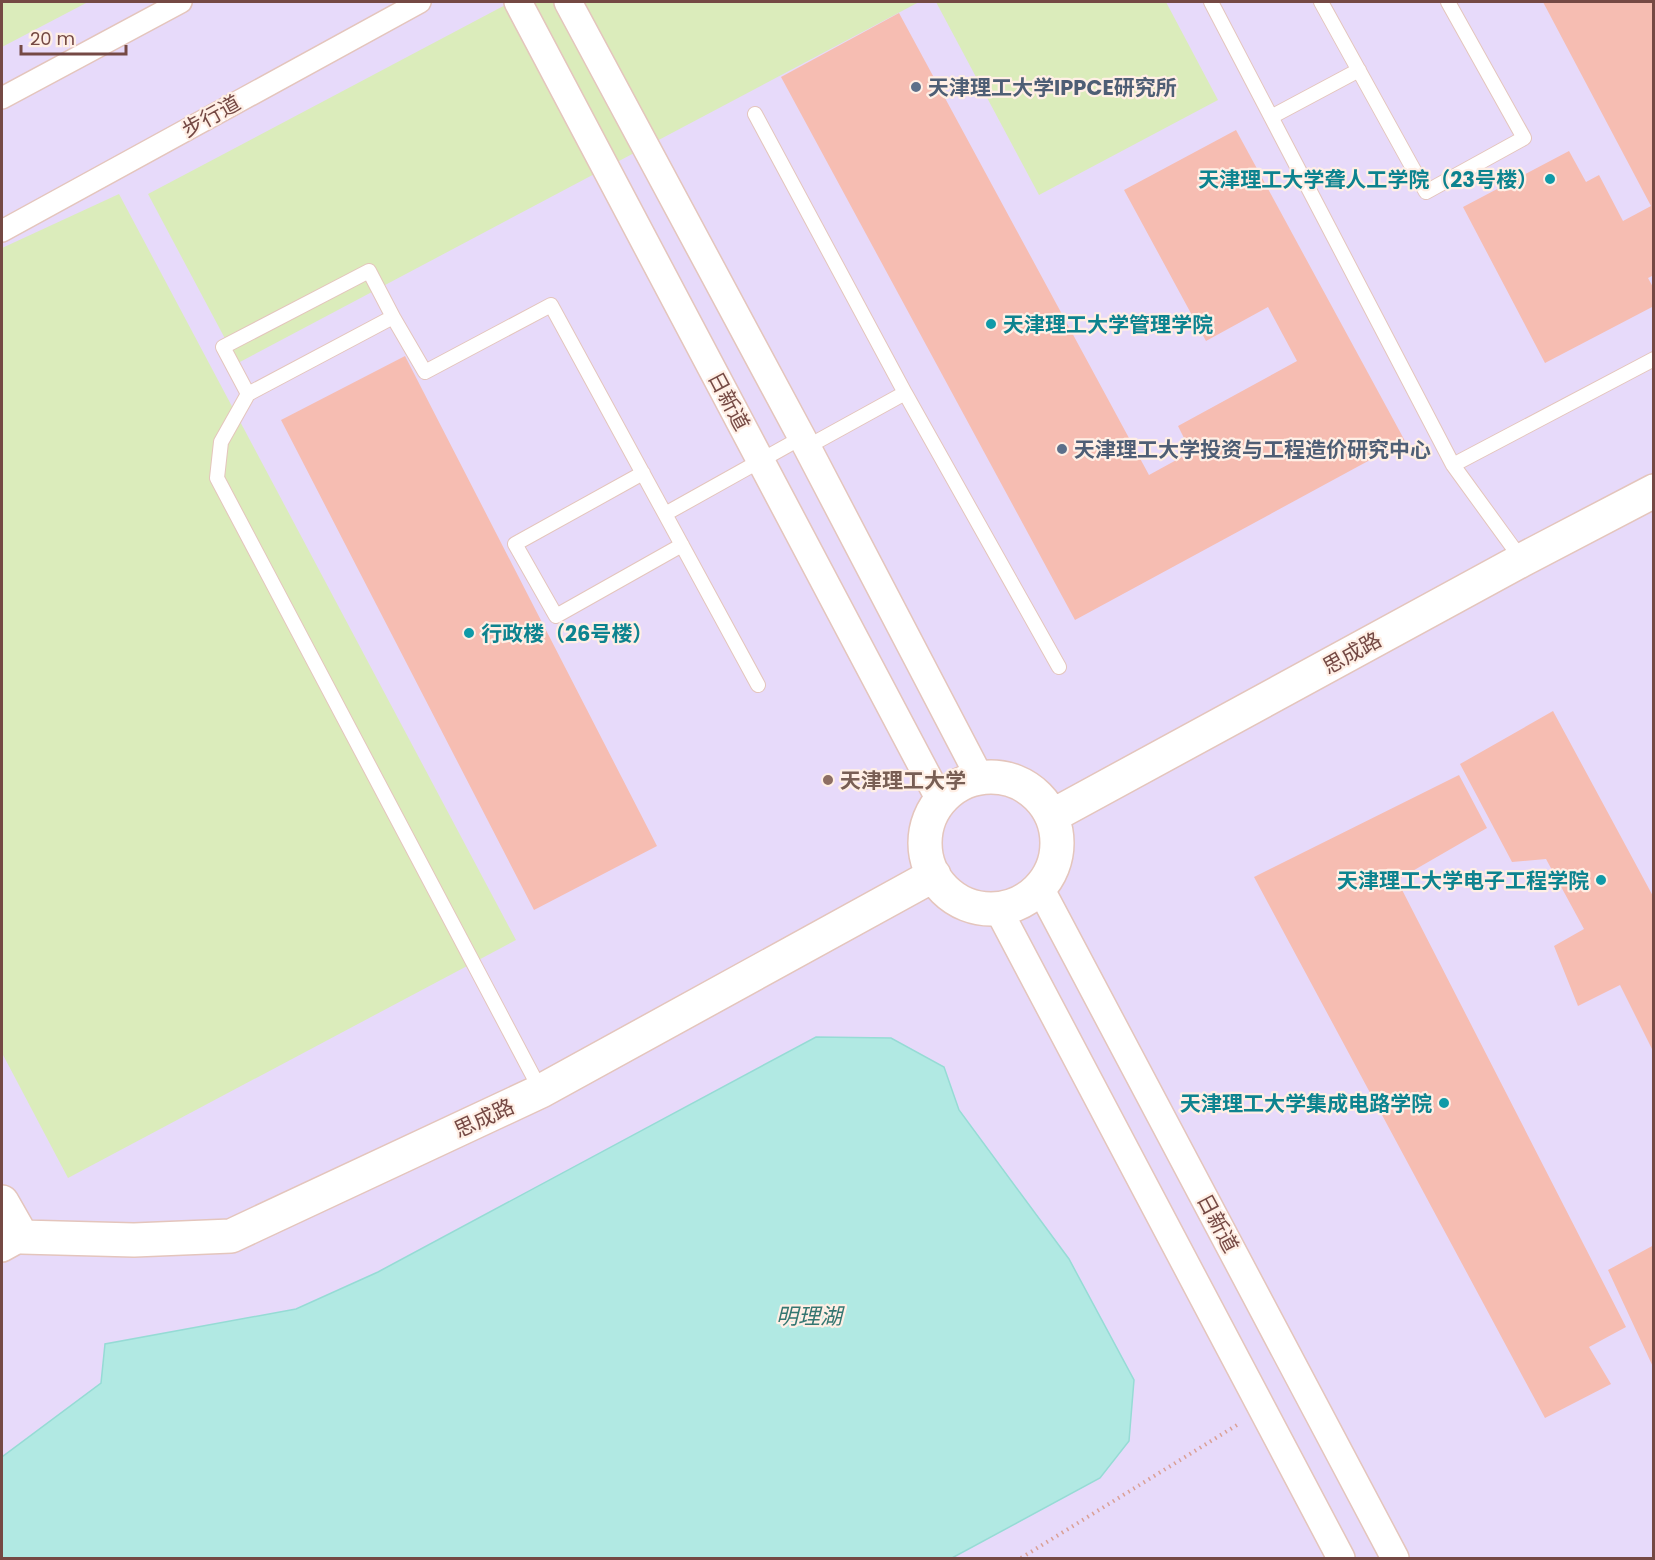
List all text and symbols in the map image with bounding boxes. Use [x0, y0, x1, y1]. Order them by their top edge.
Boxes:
scale bar [21, 18, 126, 56]
text: 20 m [30, 26, 75, 51]
place label: 天津理工大学IPPCE研究所 [928, 73, 1177, 102]
marker: 天津理工大学IPPCE研究所 [909, 80, 923, 94]
street label: 步行道 [176, 88, 246, 144]
place label: 天津理工大学聋人工学院（23号楼） [1198, 165, 1538, 194]
marker: 天津理工大学聋人工学院（23号楼） [1543, 172, 1557, 186]
place label: 天津理工大学管理学院 [1003, 310, 1213, 339]
marker: 天津理工大学管理学院 [984, 317, 998, 331]
street label: 日新道 [701, 366, 757, 436]
place label: 天津理工大学投资与工程造价研究中心 [1074, 435, 1431, 464]
marker: 天津理工大学投资与工程造价研究中心 [1055, 442, 1069, 456]
place label: 行政楼（26号楼） [481, 619, 653, 648]
street label: 思成路 [1317, 625, 1387, 681]
marker: 行政楼（26号楼） [462, 626, 476, 640]
place label: 天津理工大学 [840, 766, 966, 795]
marker: 天津理工大学 [821, 773, 835, 787]
place label: 天津理工大学电子工程学院 [1337, 866, 1589, 895]
marker: 天津理工大学电子工程学院 [1594, 873, 1608, 887]
place label: 天津理工大学集成电路学院 [1180, 1089, 1432, 1118]
street label: 思成路 [449, 1092, 519, 1144]
marker: 天津理工大学集成电路学院 [1437, 1096, 1451, 1110]
street label: 日新道 [1190, 1188, 1246, 1258]
water label: 明理湖 [776, 1301, 845, 1332]

